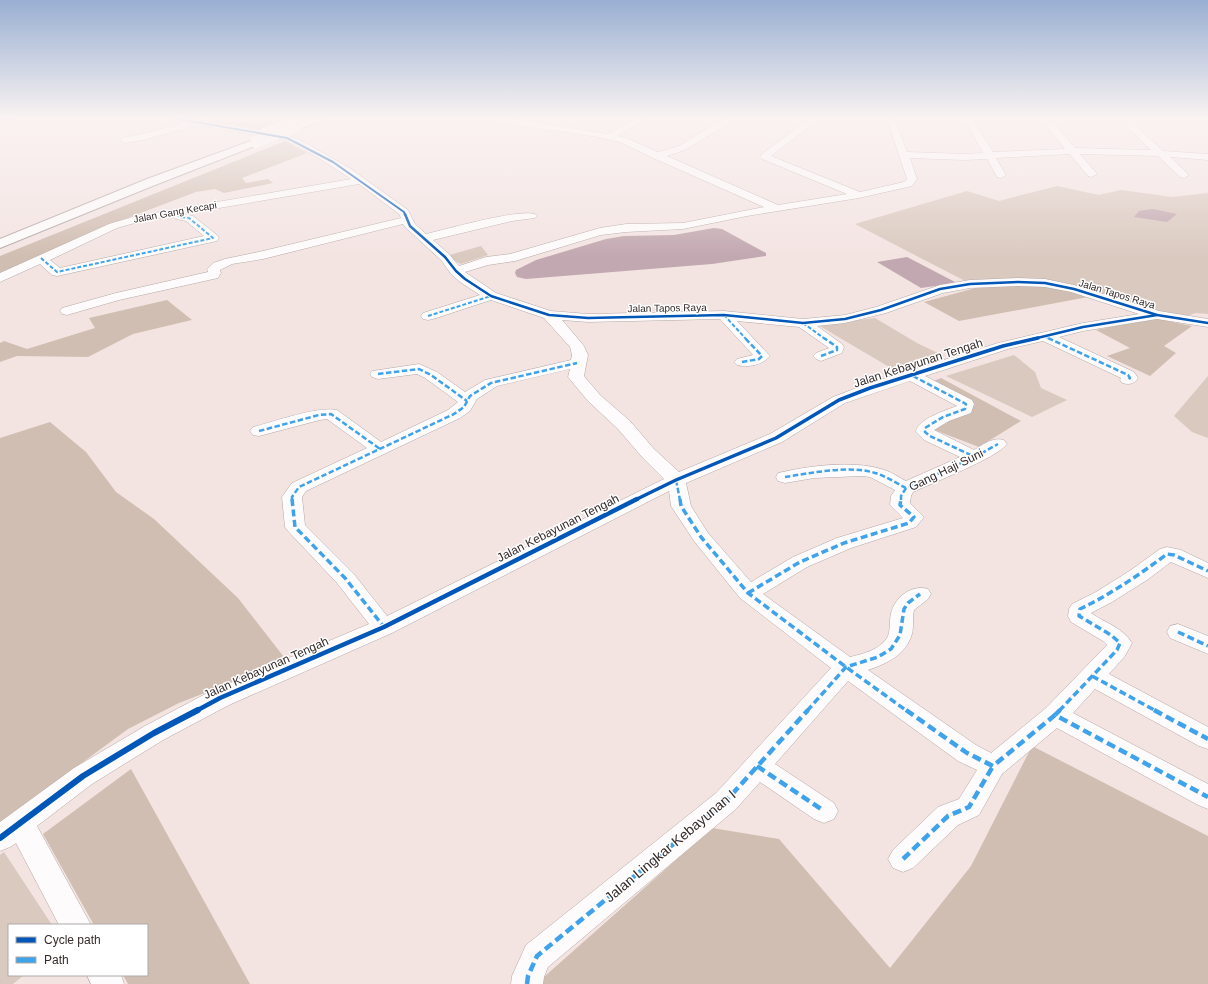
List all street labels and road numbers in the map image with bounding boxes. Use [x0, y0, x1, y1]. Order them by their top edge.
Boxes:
street label: Jalan Gang Kecapi [132, 199, 218, 225]
street label: Jalan Tapos Raya [1077, 277, 1157, 311]
street label: Jalan Tapos Raya [627, 302, 707, 314]
street label: Jalan Kebayunan Tengah [852, 335, 984, 391]
street label: Gang Haji Suni [907, 446, 985, 494]
street label: Jalan Kebayunan Tengah [495, 491, 621, 565]
street label: Jalan Kebayunan Tengah [201, 634, 331, 702]
street label: Jalan Lingkar Kebayunan I [601, 787, 739, 905]

